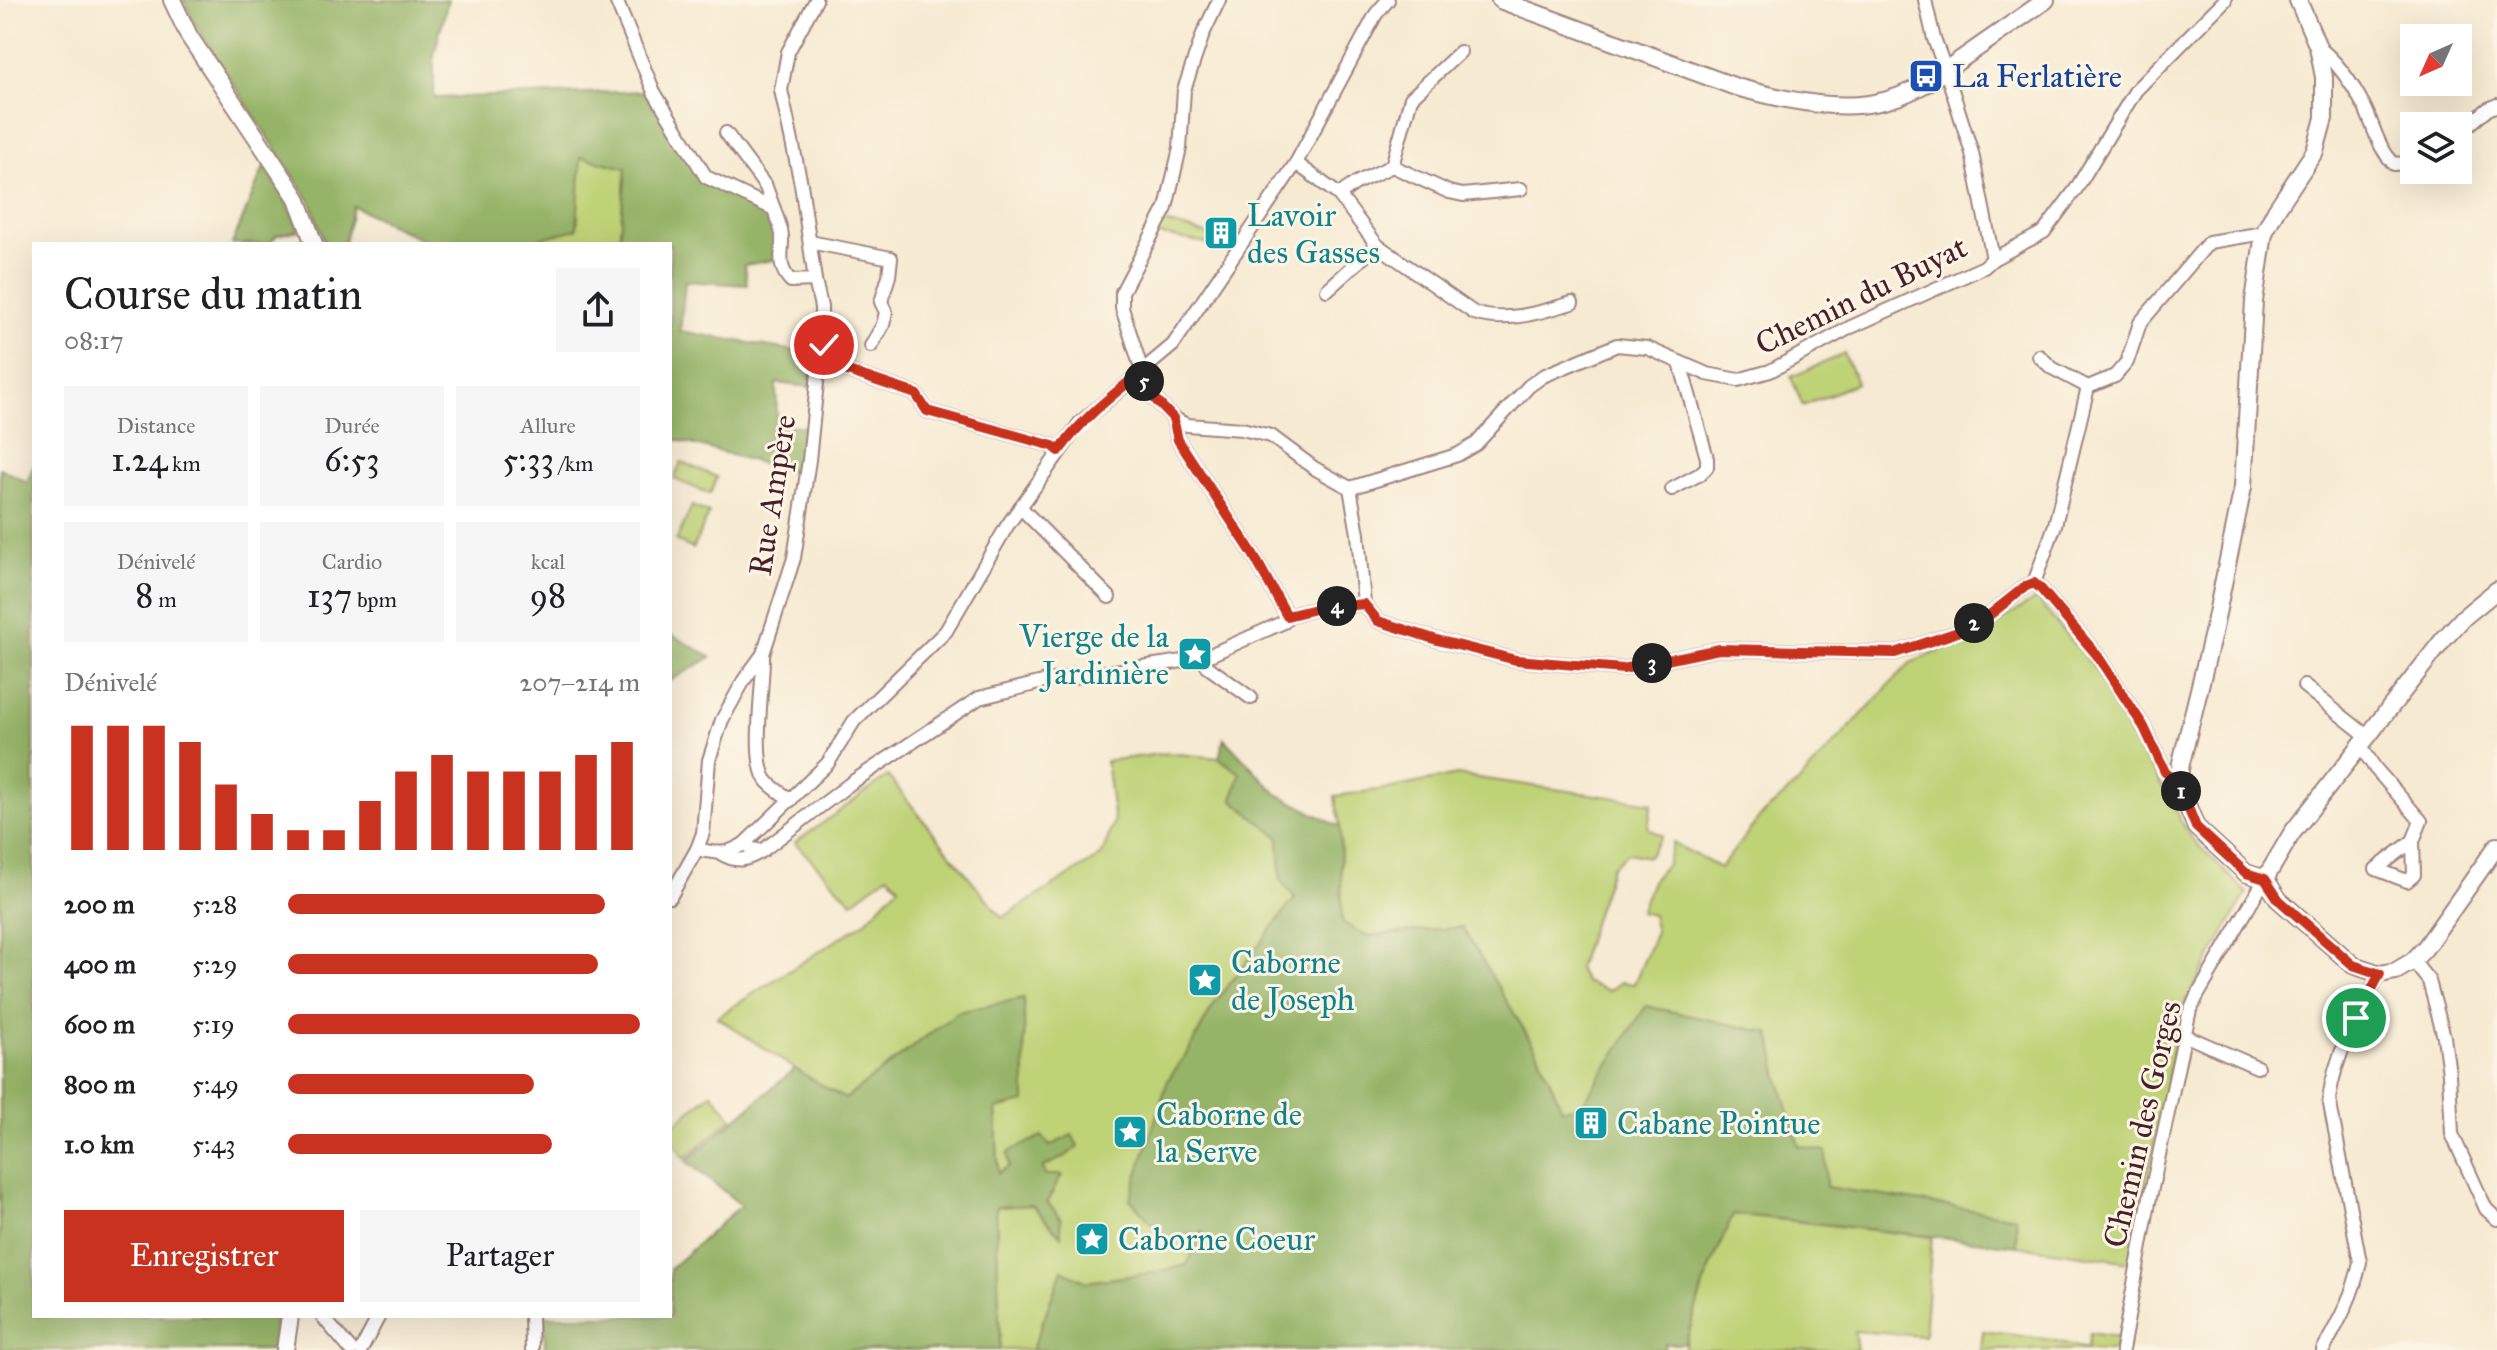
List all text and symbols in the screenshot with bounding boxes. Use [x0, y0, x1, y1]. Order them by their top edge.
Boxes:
north arrow [2400, 24, 2472, 96]
map controls [2400, 24, 2472, 184]
bus stop icon: La Ferlatière [1907, 57, 1945, 95]
place label: La Ferlatière [1952, 57, 2122, 96]
button: layers [2400, 112, 2472, 184]
place label: Lavoir des Gasses [1247, 196, 1380, 272]
building icon: Lavoir des Gasses [1202, 214, 1240, 252]
street label: Chemin du Buyat [1749, 227, 1973, 363]
text: Course du matin [64, 267, 362, 321]
button: share [556, 268, 640, 352]
pin [790, 311, 858, 379]
icon: check [802, 323, 846, 367]
text: 08:17 [64, 324, 124, 356]
pin: 5 [1124, 361, 1164, 401]
text: 5 [1139, 367, 1149, 394]
text: Distance [117, 412, 195, 439]
text: Durée [324, 412, 380, 439]
text: Allure [520, 412, 576, 439]
street label: Rue Ampère [741, 412, 804, 578]
text: 1.24 [111, 439, 167, 480]
text: 6:53 [324, 439, 380, 480]
text: 5:33 [503, 439, 554, 480]
text: km [167, 450, 201, 477]
text: /km [554, 450, 593, 477]
text: Dénivelé [117, 548, 195, 575]
text: Cardio [322, 548, 382, 575]
text: kcal [531, 548, 565, 575]
text: 8 [135, 575, 153, 616]
text: 137 [307, 575, 352, 616]
text: 98 [530, 575, 566, 616]
text: m [153, 586, 177, 613]
text: bpm [352, 586, 397, 613]
pin: 4 [1317, 586, 1357, 626]
text: 4 [1331, 592, 1343, 619]
pin: 2 [1954, 603, 1994, 643]
text: 2 [1969, 609, 1979, 636]
place label: Vierge de la Jardinière [1018, 617, 1169, 693]
place icon: Vierge de la Jardinière [1176, 635, 1214, 673]
pin: 3 [1632, 643, 1672, 683]
text: 3 [1648, 649, 1656, 676]
text: Dénivelé [64, 666, 157, 698]
text: 207–214 m [520, 666, 640, 698]
pin: 1 [2161, 771, 2201, 811]
text: 1 [2177, 777, 2185, 804]
text: 200 m [64, 888, 135, 920]
text: 5:28 [192, 888, 237, 920]
place label: Caborne de Joseph [1231, 943, 1355, 1019]
text: 400 m [64, 948, 136, 980]
text: 5:29 [192, 948, 237, 980]
place icon: Caborne de Joseph [1186, 961, 1224, 999]
pin [2322, 984, 2390, 1052]
icon: arrive [2334, 996, 2378, 1040]
street label: Chemin des Gorges [2095, 997, 2190, 1251]
text: 600 m [64, 1008, 135, 1040]
text: 5:19 [192, 1008, 235, 1040]
text: 800 m [64, 1068, 136, 1100]
text: 5:49 [192, 1068, 239, 1100]
place label: Caborne de la Serve [1156, 1095, 1302, 1171]
building icon: Cabane Pointue [1572, 1104, 1610, 1142]
place label: Cabane Pointue [1617, 1104, 1821, 1143]
place icon: Caborne de la Serve [1111, 1113, 1149, 1151]
text: 1.0 km [64, 1128, 134, 1160]
text: 5:43 [192, 1128, 236, 1160]
button: Enregistrer [64, 1210, 344, 1302]
button: Partager [360, 1210, 640, 1302]
place icon: Caborne Coeur [1073, 1220, 1111, 1258]
place label: Caborne Coeur [1118, 1220, 1315, 1259]

